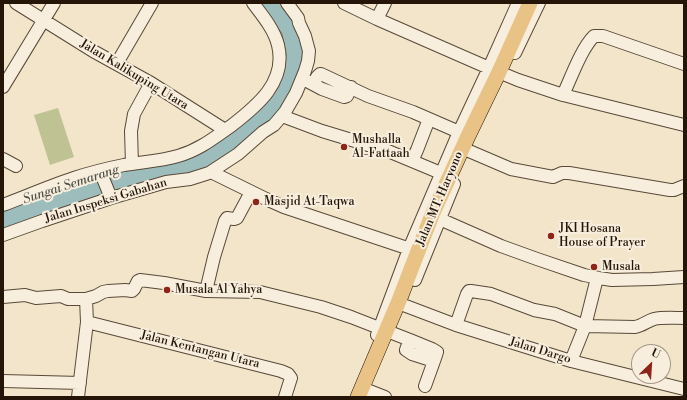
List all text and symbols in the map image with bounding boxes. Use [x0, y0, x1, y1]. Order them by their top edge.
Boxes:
street label: Jalan Kalikuping Utara [77, 37, 191, 113]
place label: Mushalla Al-Fattaah [352, 133, 410, 161]
marker: Mushalla Al-Fattaah [339, 142, 349, 152]
street label: Jalan MT. Haryono [414, 149, 466, 249]
water label: Sungai Semarang [21, 162, 121, 208]
street label: Jalan Inspeksi Gabahan [43, 176, 169, 226]
place label: Masjid At-Taqwa [264, 195, 355, 209]
marker: Masjid At-Taqwa [251, 197, 261, 207]
place label: JKI Hosana House of Prayer [559, 222, 646, 250]
marker: JKI Hosana House of Prayer [546, 231, 556, 241]
place label: Musala [602, 260, 640, 274]
marker: Musala [589, 262, 599, 272]
place label: Musala Al Yahya [175, 283, 262, 297]
marker: Musala Al Yahya [162, 285, 172, 295]
street label: Jalan Kentangan Utara [139, 328, 261, 372]
street label: Jalan Dargo [507, 335, 573, 367]
north arrow [631, 344, 671, 384]
text: U [649, 346, 662, 362]

